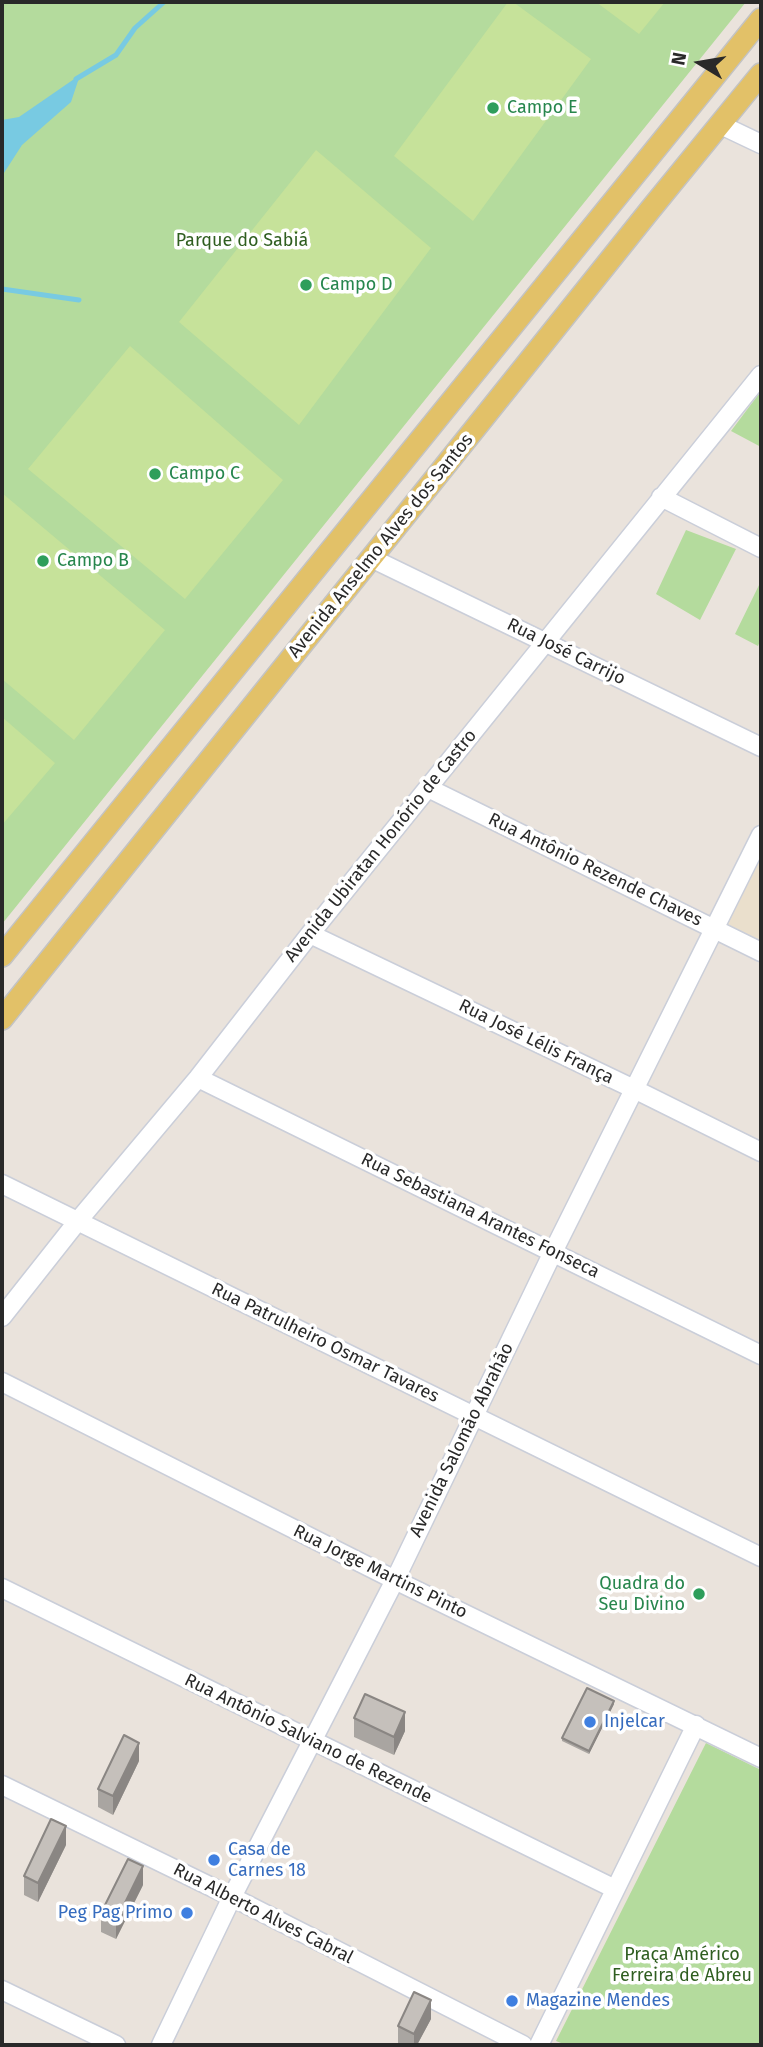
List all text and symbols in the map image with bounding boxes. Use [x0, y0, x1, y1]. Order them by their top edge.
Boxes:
north arrow [665, 28, 735, 98]
text: N [666, 51, 691, 67]
place label: Campo E [507, 97, 578, 119]
marker: Campo E [485, 100, 501, 116]
park label: Parque do Sabiá [176, 230, 308, 252]
place label: Campo D [320, 274, 393, 296]
marker: Campo D [298, 277, 314, 293]
street label: Avenida Anselmo Alves dos Santos [284, 430, 478, 662]
place label: Campo C [169, 463, 240, 485]
marker: Campo C [147, 466, 163, 482]
place label: Campo B [57, 550, 129, 572]
marker: Campo B [35, 553, 51, 569]
street label: Rua José Carrijo [503, 614, 629, 690]
street label: Avenida Ubiratan Honório de Castro [280, 725, 482, 967]
street label: Rua Antônio Rezende Chaves [485, 809, 705, 931]
street label: Rua José Lélis França [455, 995, 617, 1089]
street label: Rua Sebastiana Arantes Fonseca [357, 1149, 603, 1283]
street label: Rua Patrulheiro Osmar Tavares [208, 1278, 442, 1408]
street label: Avenida Salomão Abrahão [406, 1339, 518, 1541]
street label: Rua Jorge Martins Pinto [289, 1520, 471, 1624]
place label: Quadra do Seu Divino [598, 1573, 685, 1616]
marker: Quadra do Seu Divino [691, 1586, 707, 1602]
street label: Rua Antônio Salviano de Rezende [181, 1669, 435, 1809]
place label: Injelcar [604, 1711, 665, 1733]
marker: Injelcar [582, 1714, 598, 1730]
place label: Casa de Carnes 18 [228, 1839, 306, 1882]
marker: Casa de Carnes 18 [206, 1852, 222, 1868]
street label: Rua Alberto Alves Cabral [169, 1859, 357, 1969]
place label: Peg Pag Primo [58, 1902, 173, 1924]
marker: Peg Pag Primo [179, 1905, 195, 1921]
park label: Praça Américo Ferreira de Abreu [612, 1944, 752, 1986]
place label: Magazine Mendes [526, 1990, 670, 2012]
marker: Magazine Mendes [504, 1993, 520, 2009]

